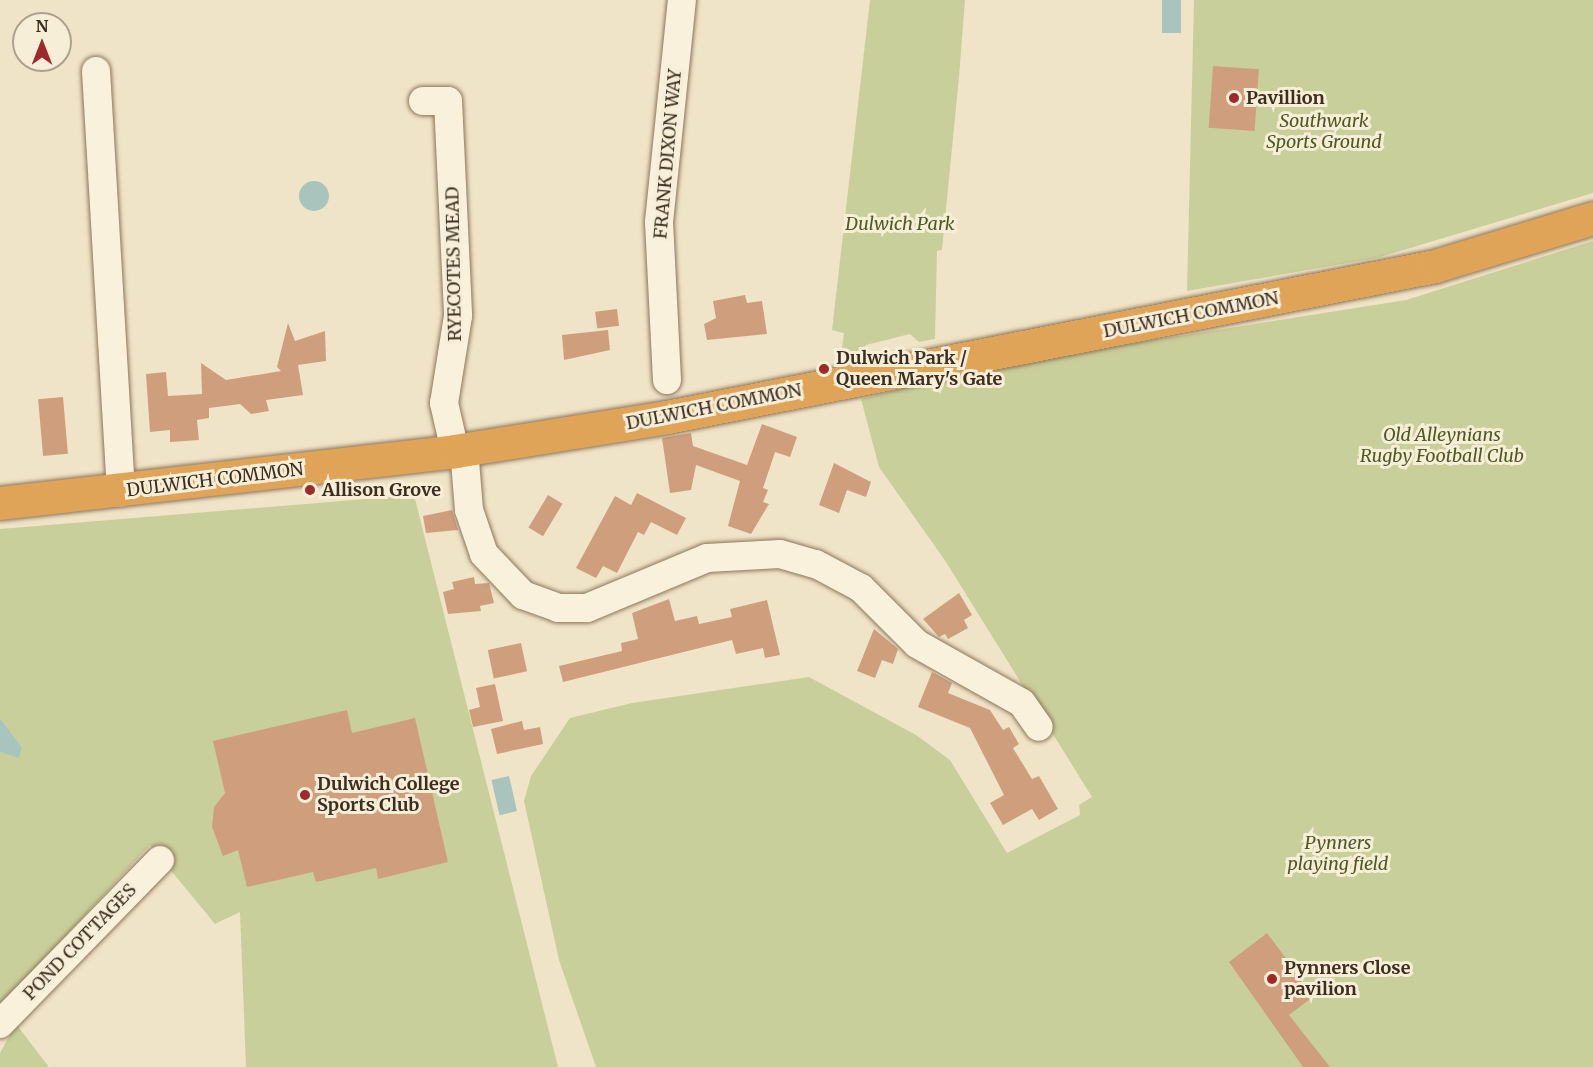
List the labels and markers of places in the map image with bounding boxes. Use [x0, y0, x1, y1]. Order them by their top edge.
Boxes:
place label: Pavillion [1246, 87, 1325, 109]
marker: Pavillion [1227, 91, 1241, 105]
place label: Dulwich Park / Queen Mary's Gate [836, 348, 1002, 391]
marker: Dulwich Park / Queen Mary's Gate [817, 362, 831, 376]
place label: Allison Grove [322, 479, 441, 501]
marker: Allison Grove [303, 483, 317, 497]
place label: Dulwich College Sports Club [317, 774, 460, 816]
marker: Dulwich College Sports Club [298, 788, 312, 802]
place label: Pynners Close pavilion [1284, 958, 1410, 1000]
marker: Pynners Close pavilion [1265, 972, 1279, 986]

